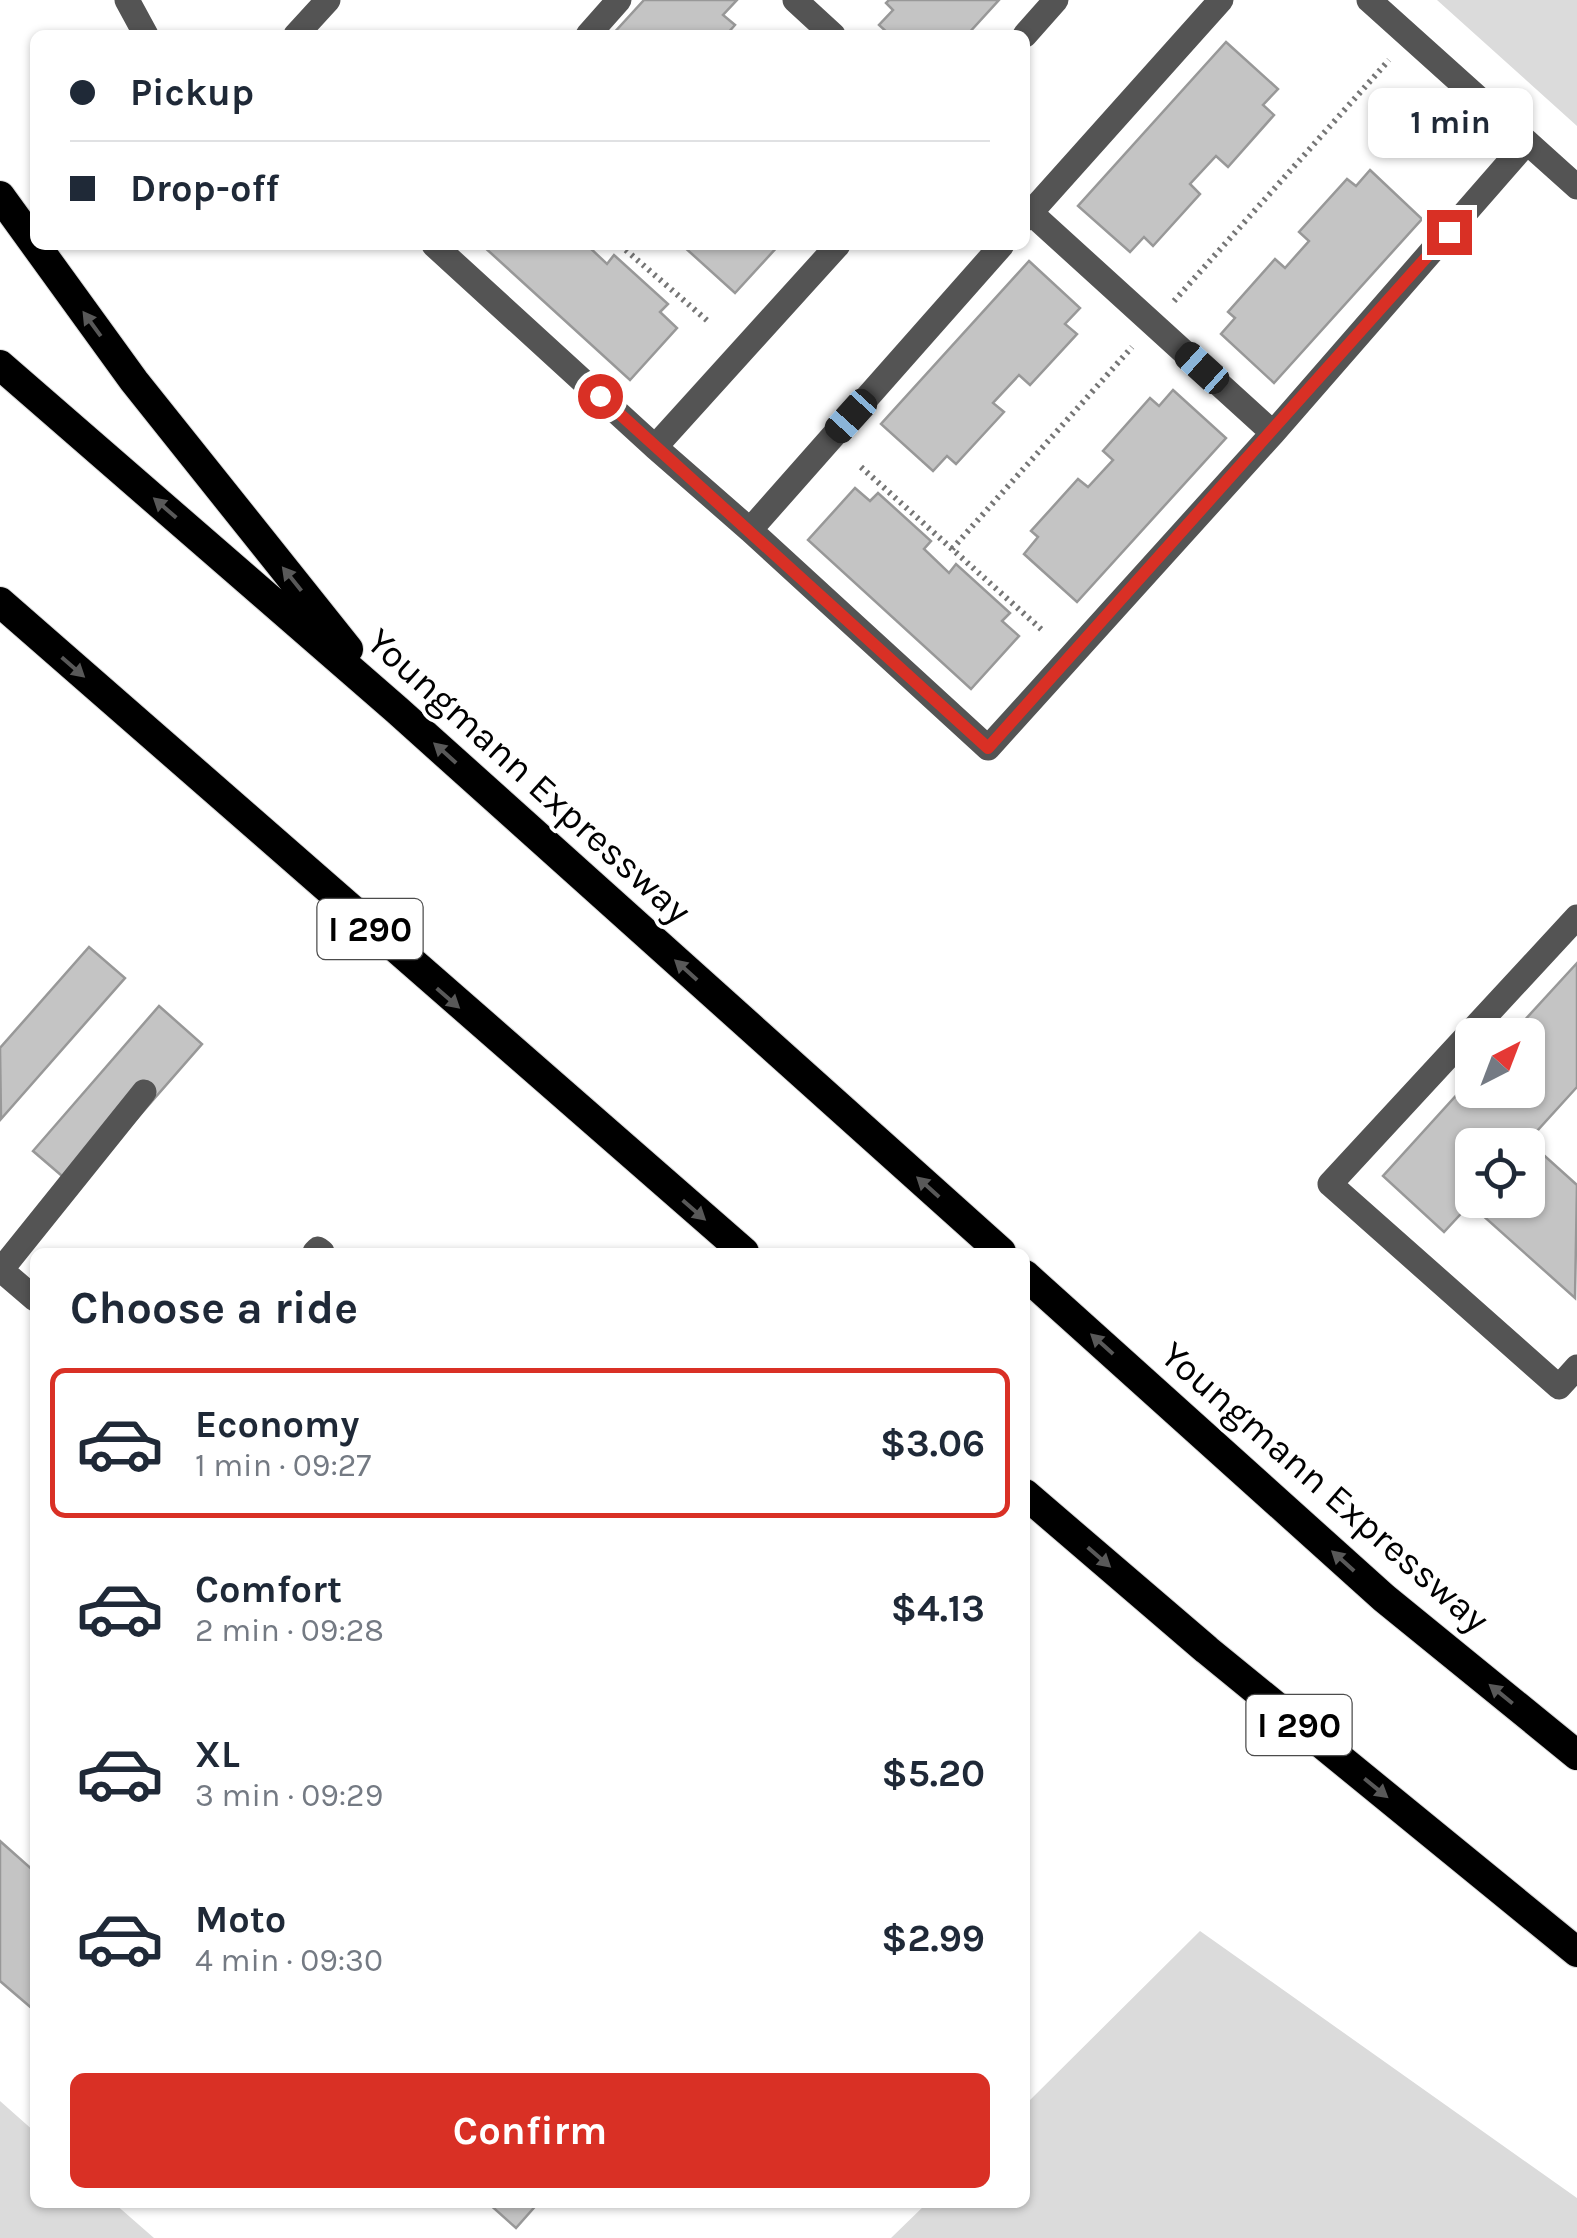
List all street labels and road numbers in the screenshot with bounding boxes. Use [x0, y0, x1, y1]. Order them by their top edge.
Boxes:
street label: Youngmann Expressway [358, 619, 700, 934]
road number: I 290 [318, 899, 422, 959]
street label: Youngmann Expressway [1152, 1332, 1499, 1642]
road number: I 290 [1246, 1695, 1352, 1755]

